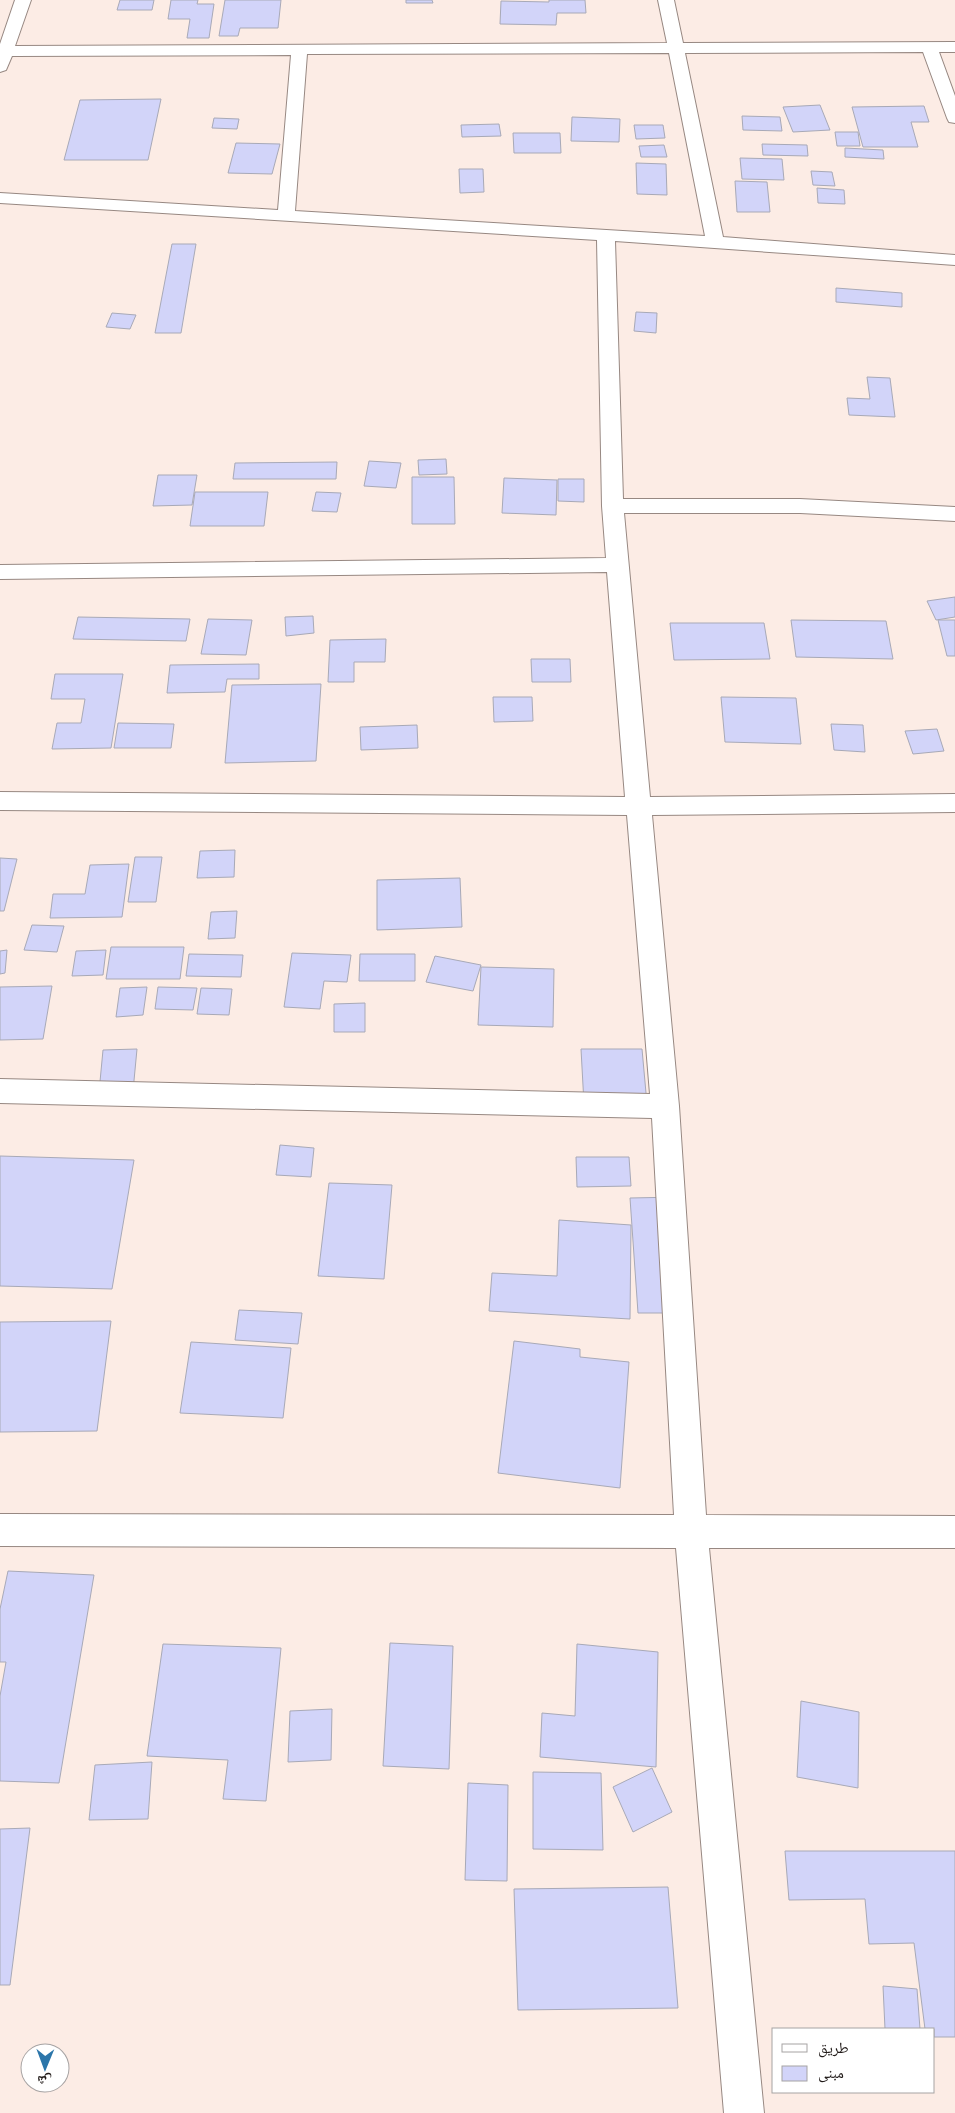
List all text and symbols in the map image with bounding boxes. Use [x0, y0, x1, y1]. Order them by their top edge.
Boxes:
legend [772, 2028, 935, 2093]
text: طريق [818, 2039, 849, 2058]
north arrow [20, 2043, 70, 2093]
text: مبنى [818, 2064, 844, 2083]
text: ش [37, 2072, 52, 2089]

